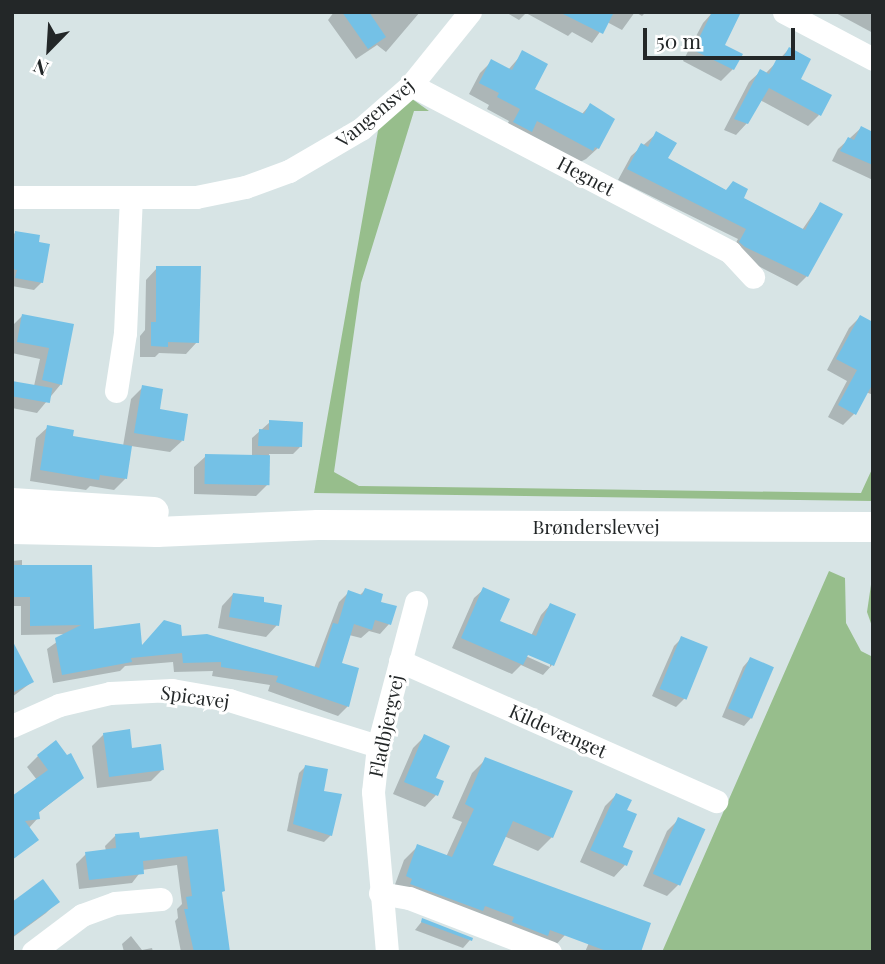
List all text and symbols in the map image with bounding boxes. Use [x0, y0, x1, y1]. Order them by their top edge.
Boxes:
north arrow [14, 14, 84, 84]
scale bar [647, 14, 799, 58]
text: 50 m [656, 26, 701, 54]
text: N [29, 54, 52, 83]
street label: Vangensvej [331, 74, 419, 152]
street label: Hegnet [554, 152, 618, 200]
street label: Brønderslevvej [532, 516, 660, 538]
street label: Fladbjergvej [364, 673, 408, 779]
street label: Spicavej [159, 681, 231, 713]
street label: Kildevænget [506, 699, 610, 763]

